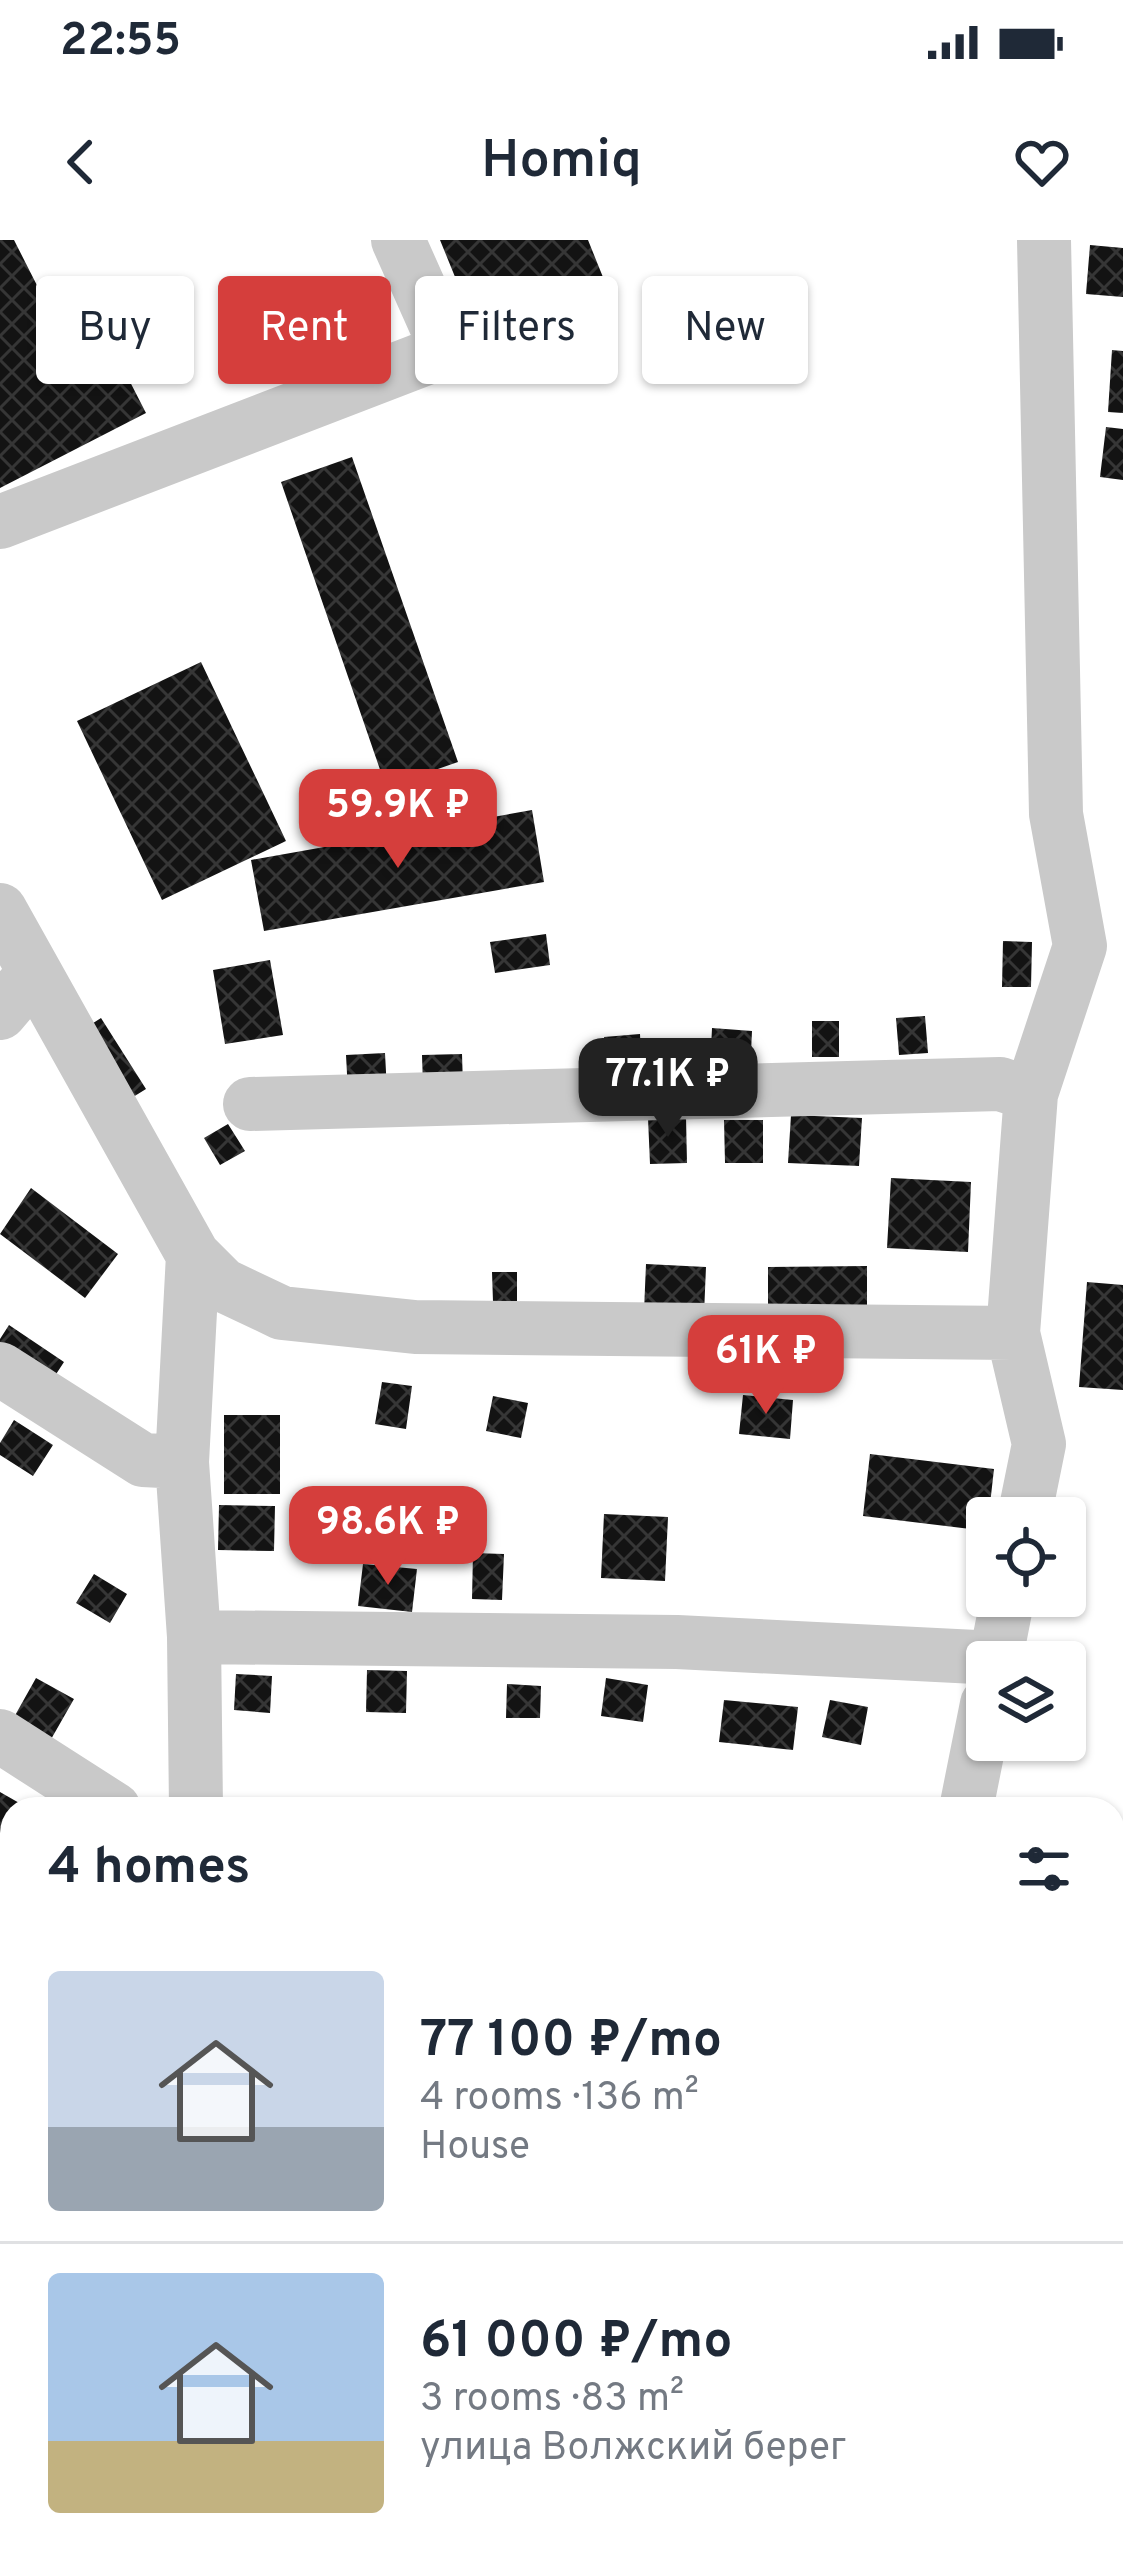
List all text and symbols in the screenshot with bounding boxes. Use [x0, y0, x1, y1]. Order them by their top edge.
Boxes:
text: 22:55 [60, 14, 181, 71]
text: Homiq [481, 128, 642, 197]
icon: back [48, 129, 114, 195]
icon: heart [1009, 129, 1075, 195]
chip: Buy [36, 276, 194, 384]
chip: Rent [218, 276, 391, 384]
chip: Filters [415, 276, 618, 384]
chip: New [642, 276, 808, 384]
pin: 59.9K ₽ [287, 769, 509, 871]
text: 59.9K ₽ [326, 783, 470, 832]
pin: 77.1K ₽ [557, 1038, 779, 1140]
text: 77.1K ₽ [606, 1052, 730, 1101]
pin: 61K ₽ [682, 1315, 850, 1417]
text: 61K ₽ [715, 1329, 817, 1378]
pin: 98.6K ₽ [277, 1486, 499, 1588]
map controls [966, 1497, 1086, 1761]
button: locate [966, 1497, 1086, 1617]
text: 98.6K ₽ [316, 1500, 460, 1549]
button: layers [966, 1641, 1086, 1761]
icon: filters [1011, 1836, 1077, 1902]
text: 4 homes [48, 1837, 250, 1902]
text: 77 100 ₽/mo [420, 2010, 722, 2075]
icon: home [144, 2019, 288, 2163]
text: 4 rooms · 136 m² [420, 2075, 699, 2124]
text: House [420, 2124, 530, 2173]
text: 61 000 ₽/mo [420, 2311, 732, 2376]
icon: home [144, 2321, 288, 2465]
text: 3 rooms · 83 m² [420, 2376, 684, 2425]
text: улица Волжский берег [420, 2425, 847, 2474]

